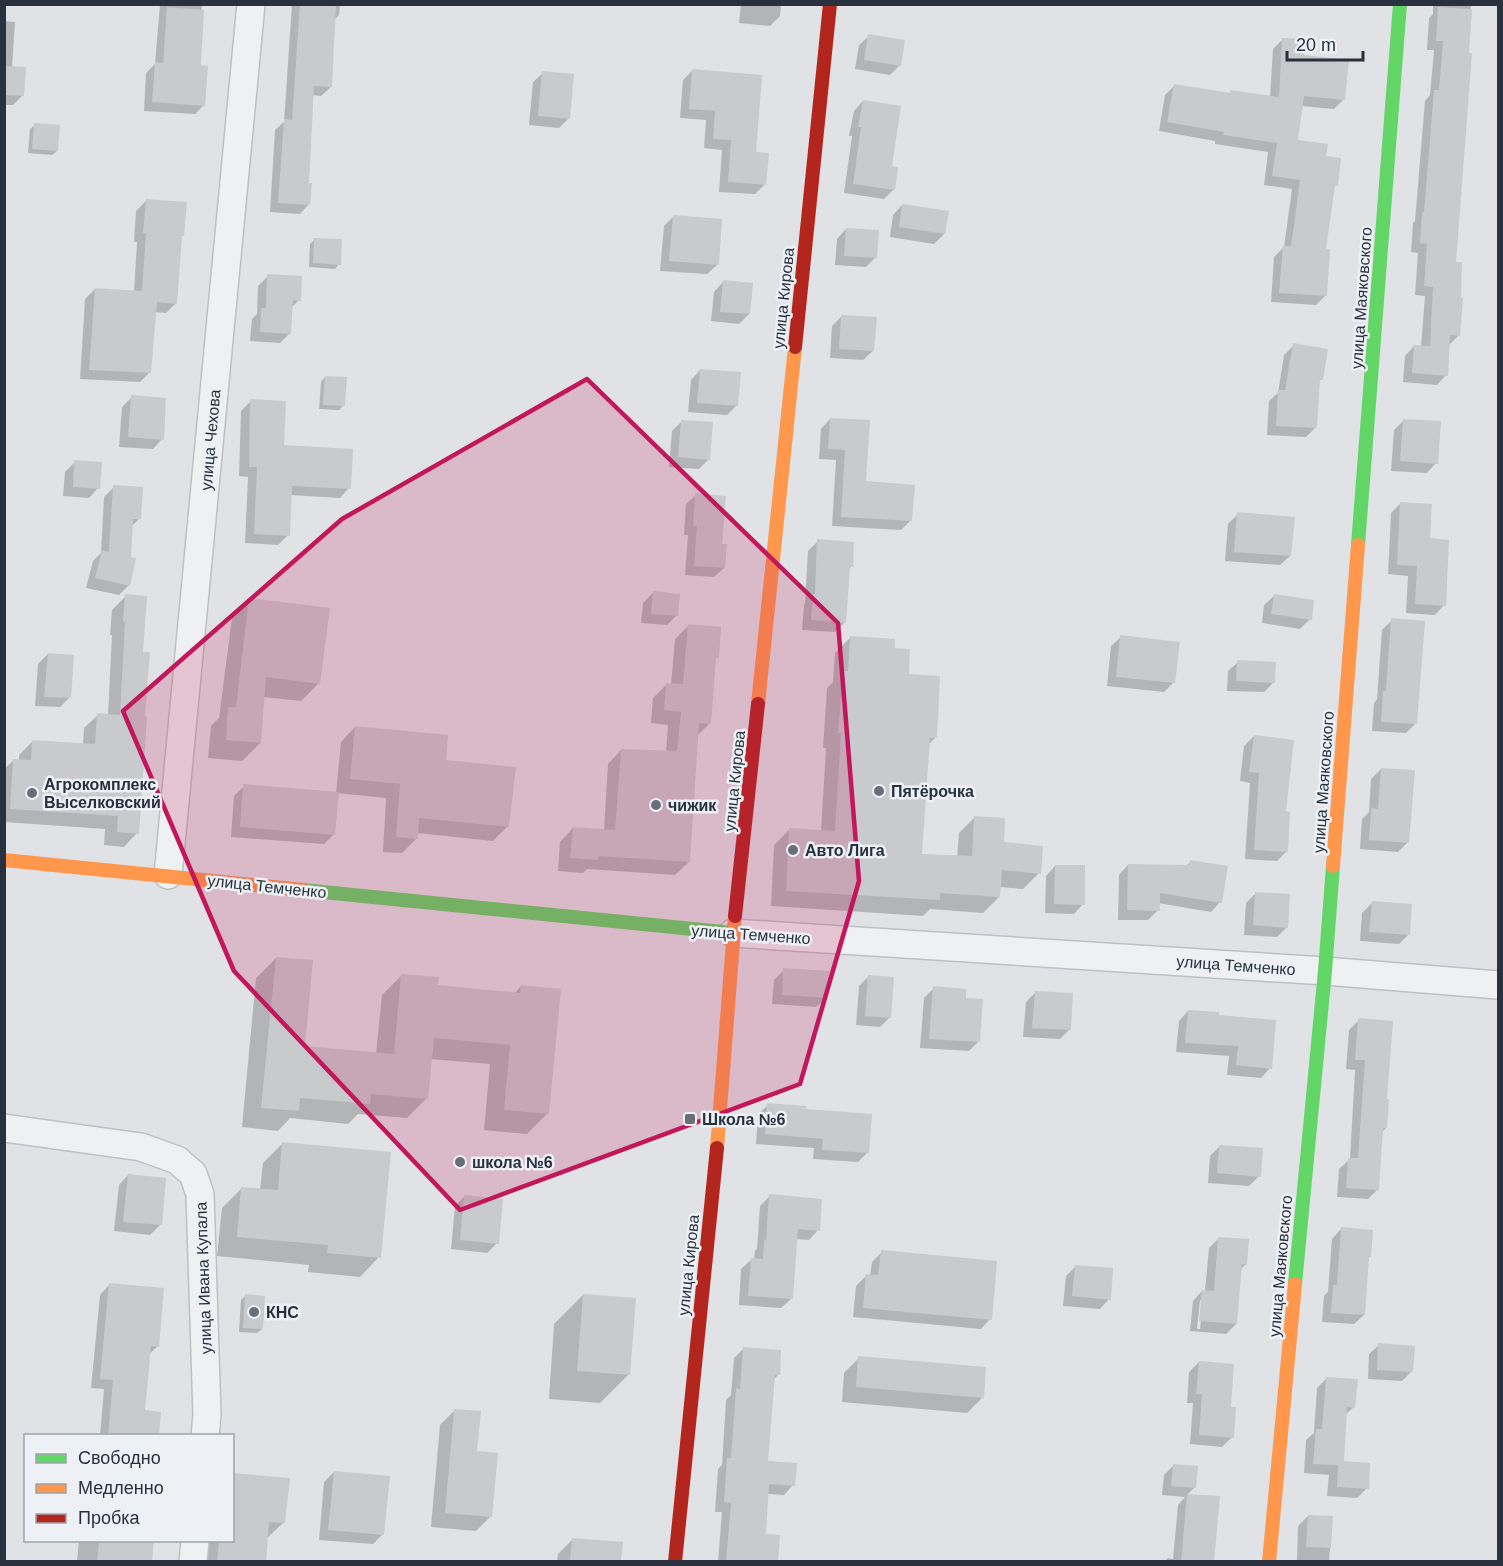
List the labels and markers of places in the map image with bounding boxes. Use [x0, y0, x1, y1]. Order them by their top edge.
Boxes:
place label: Агрокомплекс Выселковский [44, 776, 161, 811]
place label: Пятёрочка [891, 783, 974, 800]
marker: Пятёрочка [872, 784, 886, 798]
marker: Агрокомплекс Выселковский [25, 786, 39, 800]
place label: чижик [668, 797, 717, 814]
marker: чижик [649, 798, 663, 812]
place label: Авто Лига [805, 842, 885, 859]
marker: Авто Лига [786, 843, 800, 857]
place label: Школа №6 [702, 1111, 786, 1128]
marker: Школа №6 [683, 1112, 697, 1126]
place label: школа №6 [472, 1154, 553, 1171]
marker: школа №6 [453, 1155, 467, 1169]
place label: КНС [266, 1304, 299, 1321]
marker: КНС [247, 1305, 261, 1319]

